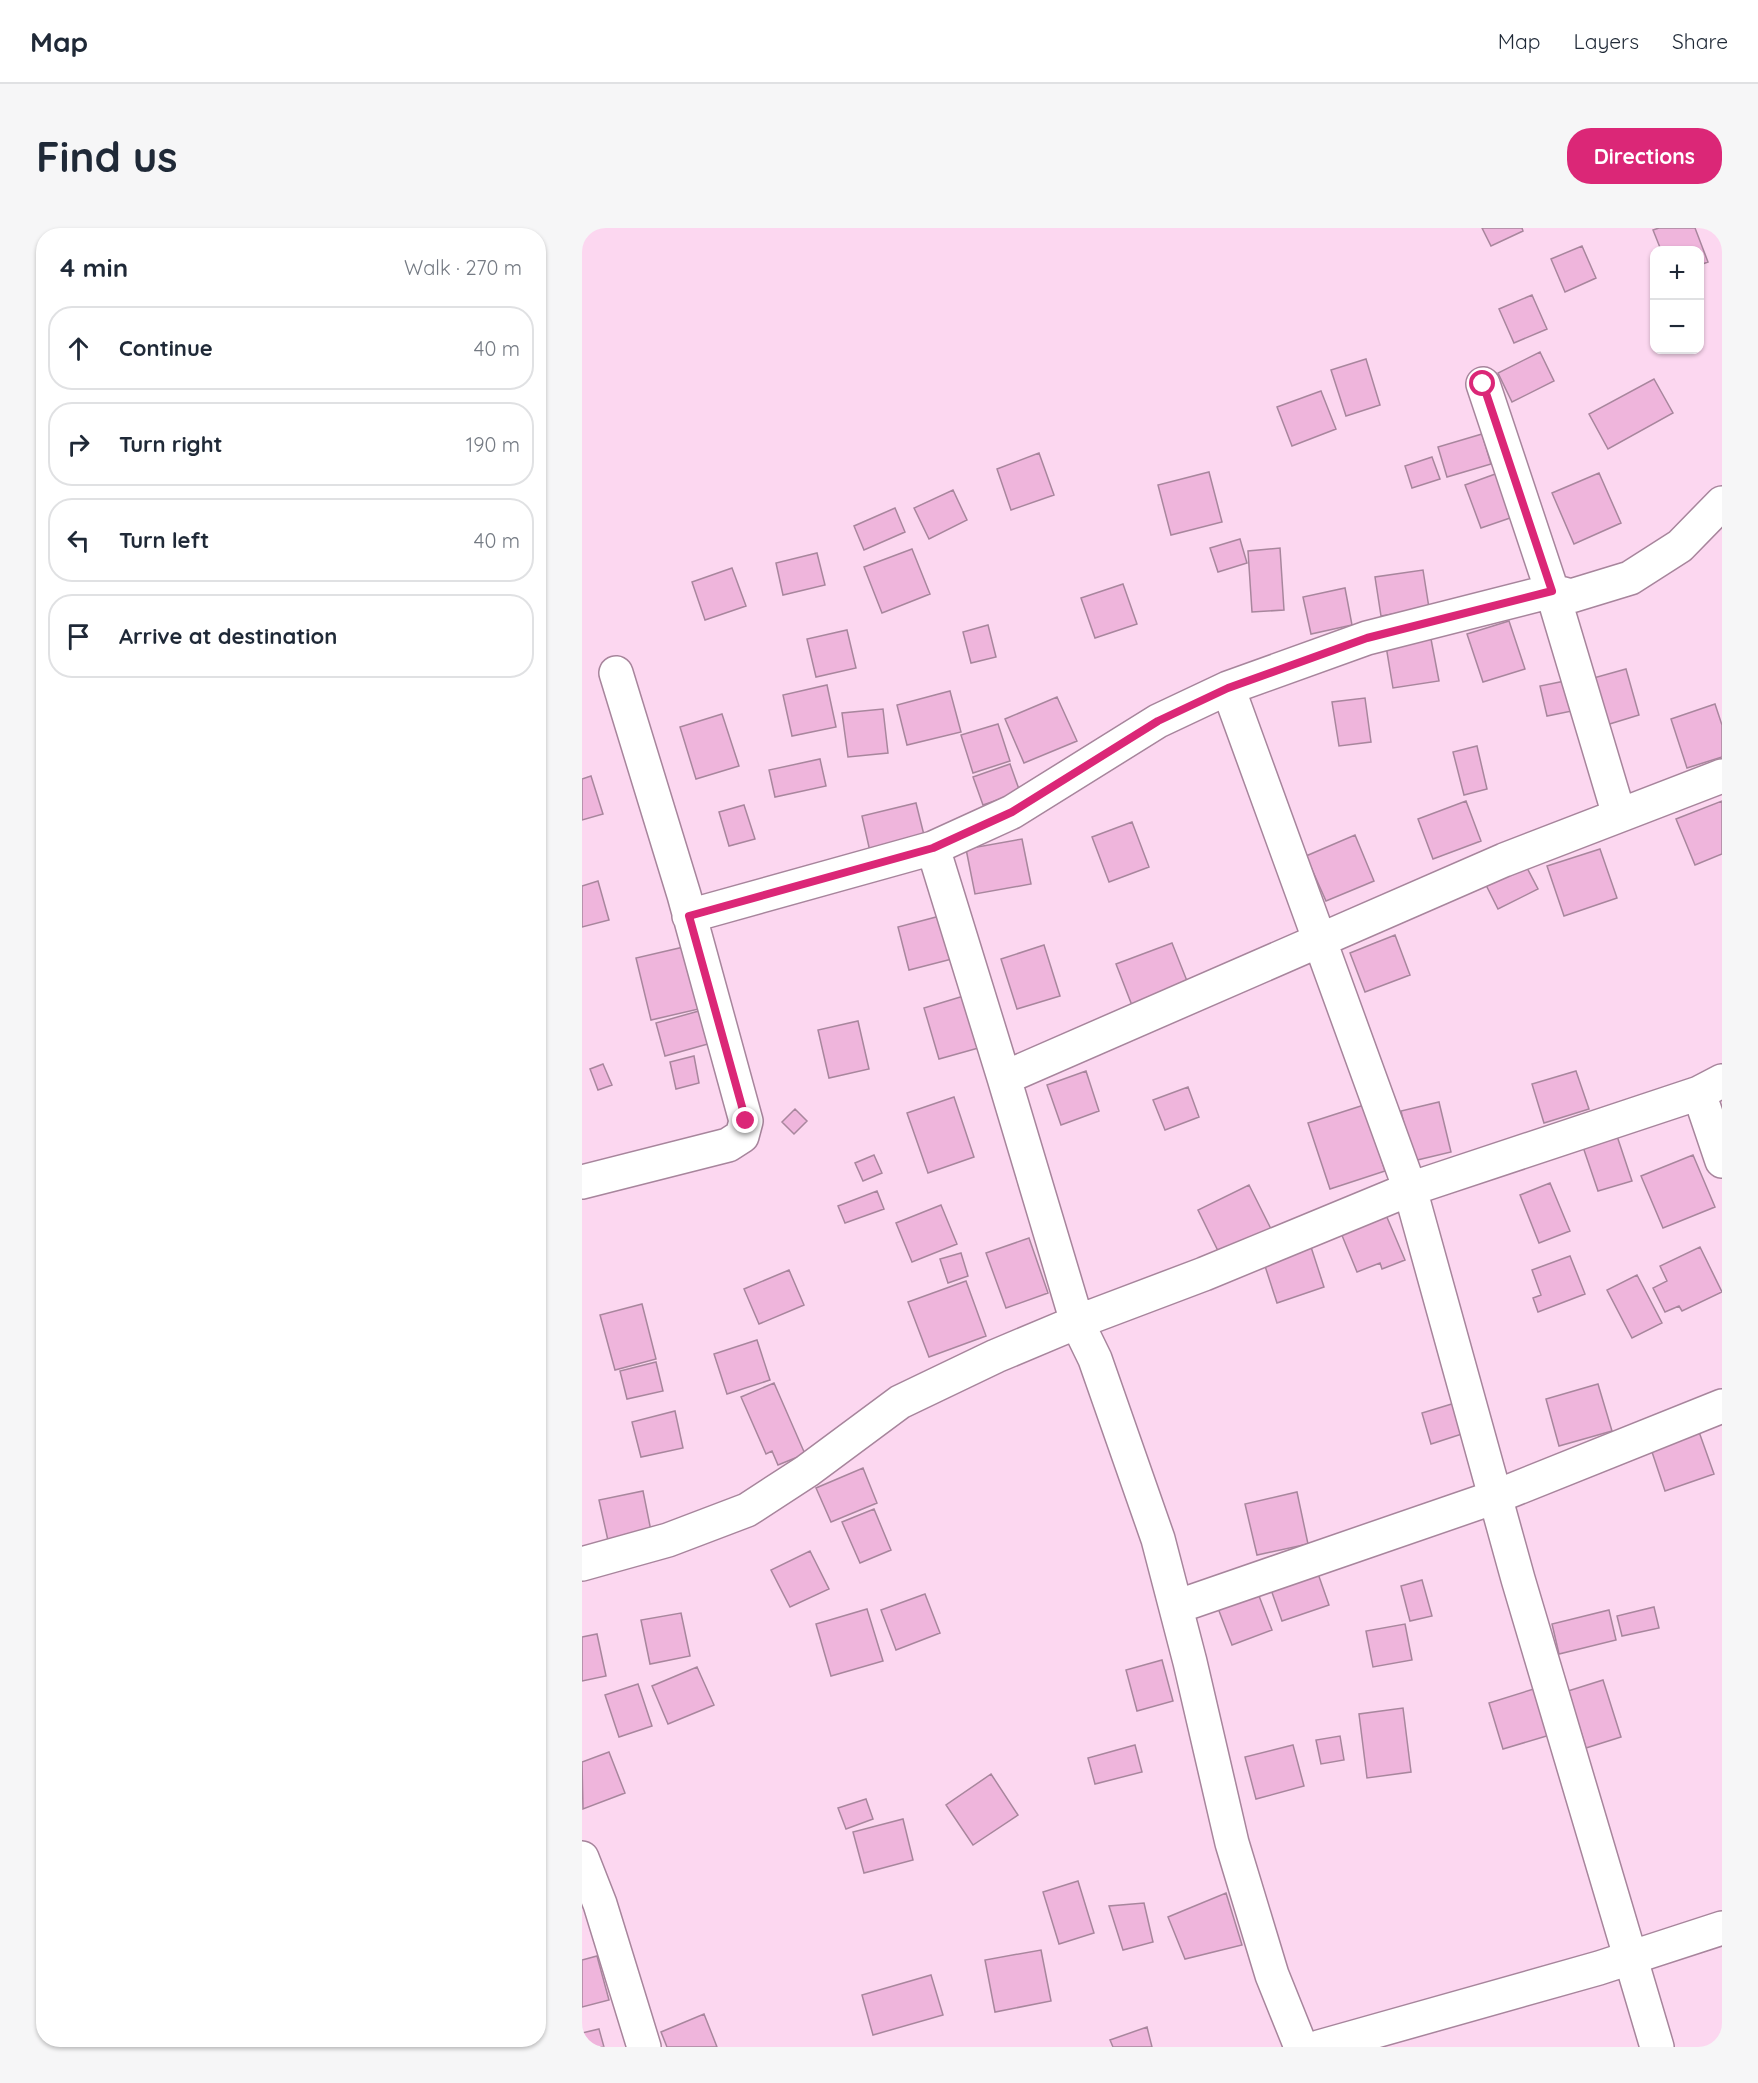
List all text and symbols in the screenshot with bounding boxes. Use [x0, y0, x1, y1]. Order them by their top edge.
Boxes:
text: Map [30, 24, 88, 59]
text: Map [1498, 28, 1541, 54]
text: Layers [1574, 28, 1639, 54]
text: Share [1672, 28, 1728, 54]
button: Directions [1567, 128, 1722, 184]
text: Find us [36, 130, 178, 183]
map controls [1650, 246, 1704, 354]
button: + [1650, 246, 1704, 300]
text: 4 min [60, 251, 128, 284]
text: Walk · 270 m [404, 255, 522, 280]
button: − [1650, 300, 1704, 354]
icon: ahead [62, 332, 95, 365]
text: Continue [119, 334, 213, 362]
text: 40 m [474, 336, 520, 361]
route start [1469, 370, 1495, 396]
icon: right [62, 428, 95, 461]
text: Turn right [119, 430, 223, 458]
text: 190 m [466, 432, 520, 457]
icon: left [62, 524, 95, 557]
text: Turn left [119, 526, 209, 554]
text: 40 m [474, 528, 520, 553]
icon: arrive [62, 620, 95, 653]
text: Arrive at destination [119, 622, 337, 650]
route end [732, 1107, 758, 1133]

